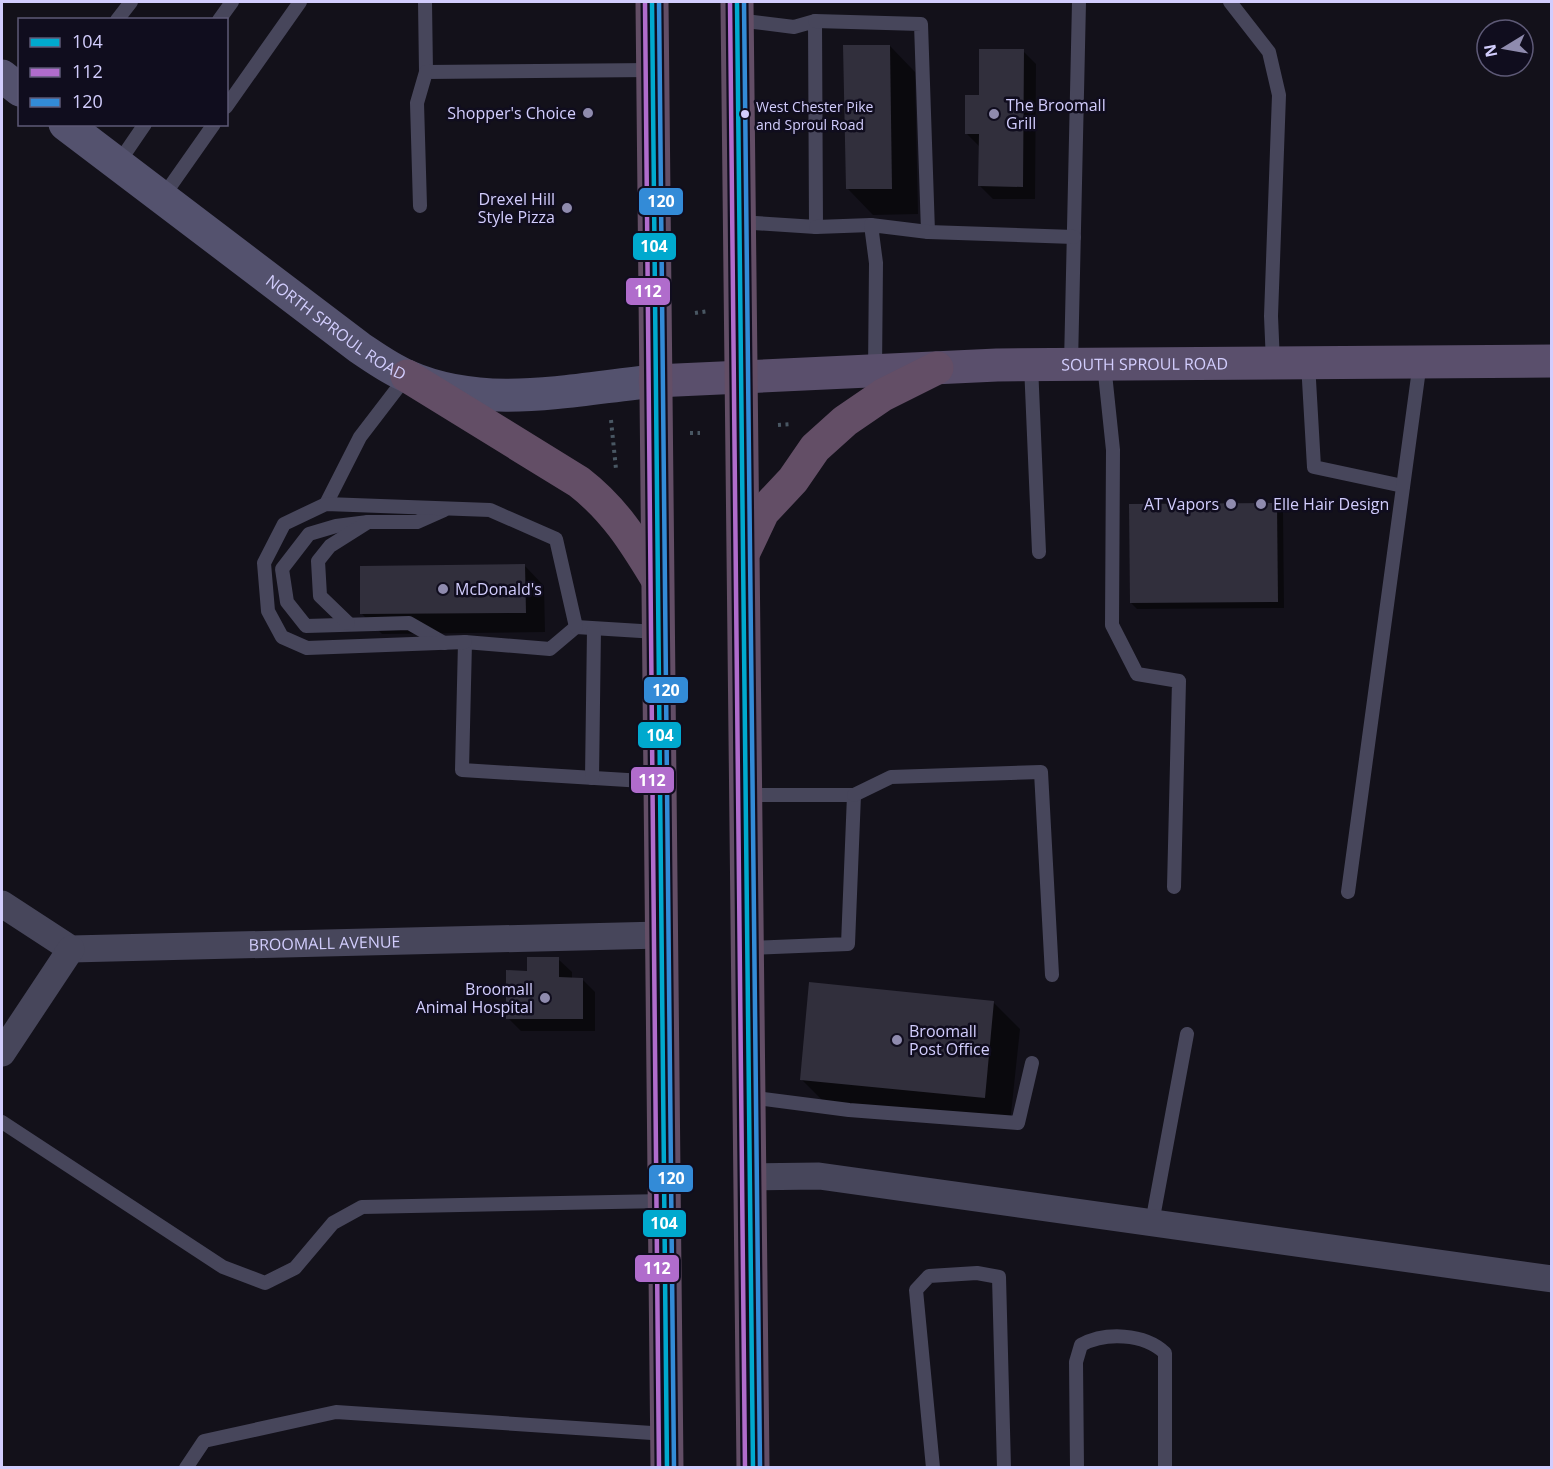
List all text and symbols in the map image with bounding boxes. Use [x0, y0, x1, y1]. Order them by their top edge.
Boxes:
legend [18, 18, 228, 126]
north arrow [1475, 18, 1535, 78]
text: 104 [72, 29, 103, 53]
text: N [1478, 42, 1502, 59]
text: 112 [72, 59, 103, 83]
text: 120 [72, 89, 103, 113]
place label: The Broomall Grill [1006, 94, 1106, 134]
place label: West Chester Pike and Sproul Road [756, 97, 874, 134]
place label: Shopper's Choice [447, 102, 576, 124]
marker: Shopper's Choice [581, 106, 595, 120]
marker: The Broomall Grill [987, 107, 1001, 121]
marker: West Chester Pike and Sproul Road [739, 108, 751, 120]
line badge: 120 [638, 187, 684, 216]
place label: Drexel Hill Style Pizza [478, 188, 555, 228]
text: 120 [647, 190, 675, 212]
marker: Drexel Hill Style Pizza [560, 201, 574, 215]
line badge: 104 [632, 232, 677, 261]
text: 104 [640, 235, 668, 257]
street label: NORTH SPROUL ROAD [261, 269, 410, 385]
line badge: 112 [625, 277, 671, 306]
text: 112 [634, 280, 662, 302]
street label: SOUTH SPROUL ROAD [1061, 352, 1228, 376]
place label: AT Vapors [1144, 493, 1219, 515]
place label: Elle Hair Design [1273, 493, 1389, 515]
marker: AT Vapors [1224, 497, 1238, 511]
marker: Elle Hair Design [1254, 497, 1268, 511]
place label: McDonald's [455, 578, 542, 600]
marker: McDonald's [436, 582, 450, 596]
line badge: 120 [643, 676, 689, 704]
text: 120 [652, 679, 680, 701]
line badge: 104 [637, 721, 682, 749]
text: 104 [646, 724, 674, 746]
line badge: 112 [630, 766, 675, 794]
text: 112 [638, 769, 666, 791]
street label: BROOMALL AVENUE [248, 930, 401, 956]
place label: Broomall Animal Hospital [416, 978, 533, 1018]
marker: Broomall Animal Hospital [538, 991, 552, 1005]
place label: Broomall Post Office [909, 1020, 990, 1060]
marker: Broomall Post Office [890, 1033, 904, 1047]
line badge: 120 [648, 1164, 694, 1193]
text: 120 [657, 1167, 685, 1189]
line badge: 104 [642, 1209, 687, 1238]
text: 104 [650, 1212, 678, 1234]
line badge: 112 [634, 1254, 680, 1283]
text: 112 [643, 1257, 671, 1279]

